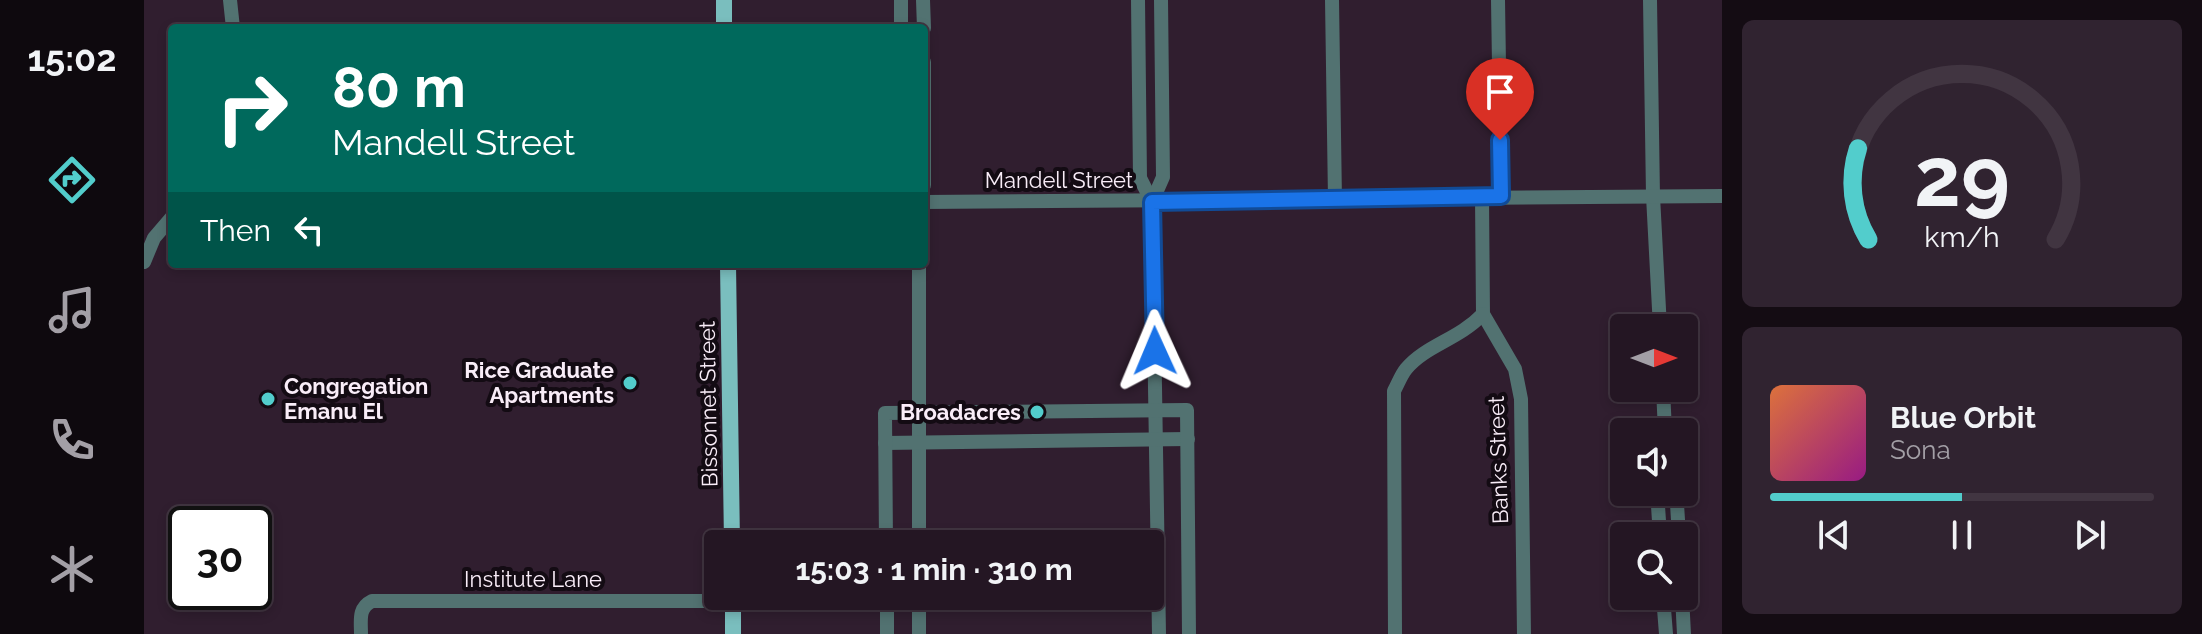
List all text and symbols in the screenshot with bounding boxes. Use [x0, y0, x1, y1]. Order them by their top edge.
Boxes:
text: 15:02 [27, 37, 117, 79]
text: 80 m [332, 54, 466, 120]
icon: right [200, 56, 304, 160]
pin [1466, 58, 1534, 140]
icon: arrive [1478, 70, 1522, 114]
text: Mandell Street [332, 121, 575, 163]
text: 29 [1914, 127, 2010, 224]
icon: directions [44, 152, 100, 208]
street label: Mandell Street [985, 167, 1134, 193]
icon: left [287, 208, 331, 252]
text: Then [200, 213, 271, 248]
text: km/h [1924, 220, 2000, 254]
icon: music [44, 282, 100, 338]
position arrow [1113, 309, 1197, 393]
north arrow [1610, 314, 1698, 402]
map controls [1610, 314, 1698, 610]
street label: Bissonnet Street [694, 320, 722, 487]
place label: Rice Graduate Apartments [464, 357, 614, 408]
place label: Congregation Emanu El [284, 373, 428, 424]
marker: Rice Graduate Apartments [621, 374, 639, 392]
marker: Congregation Emanu El [259, 390, 277, 408]
street label: Banks Street [1483, 395, 1513, 525]
place label: Broadacres [900, 399, 1021, 425]
text: Blue Orbit [1890, 400, 2036, 435]
marker: Broadacres [1028, 403, 1046, 421]
icon: phone [44, 412, 100, 468]
button: sound [1610, 418, 1698, 506]
text: Sona [1890, 435, 1951, 465]
speed limit sign: 30 [168, 506, 272, 610]
icon: previous [1812, 513, 1856, 557]
icon: pause [1940, 513, 1984, 557]
icon: next [2068, 513, 2112, 557]
button: search [1610, 522, 1698, 610]
icon: climate [44, 541, 100, 597]
text: 15:03 · 1 min · 310 m [795, 552, 1073, 587]
street label: Institute Lane [464, 566, 602, 592]

